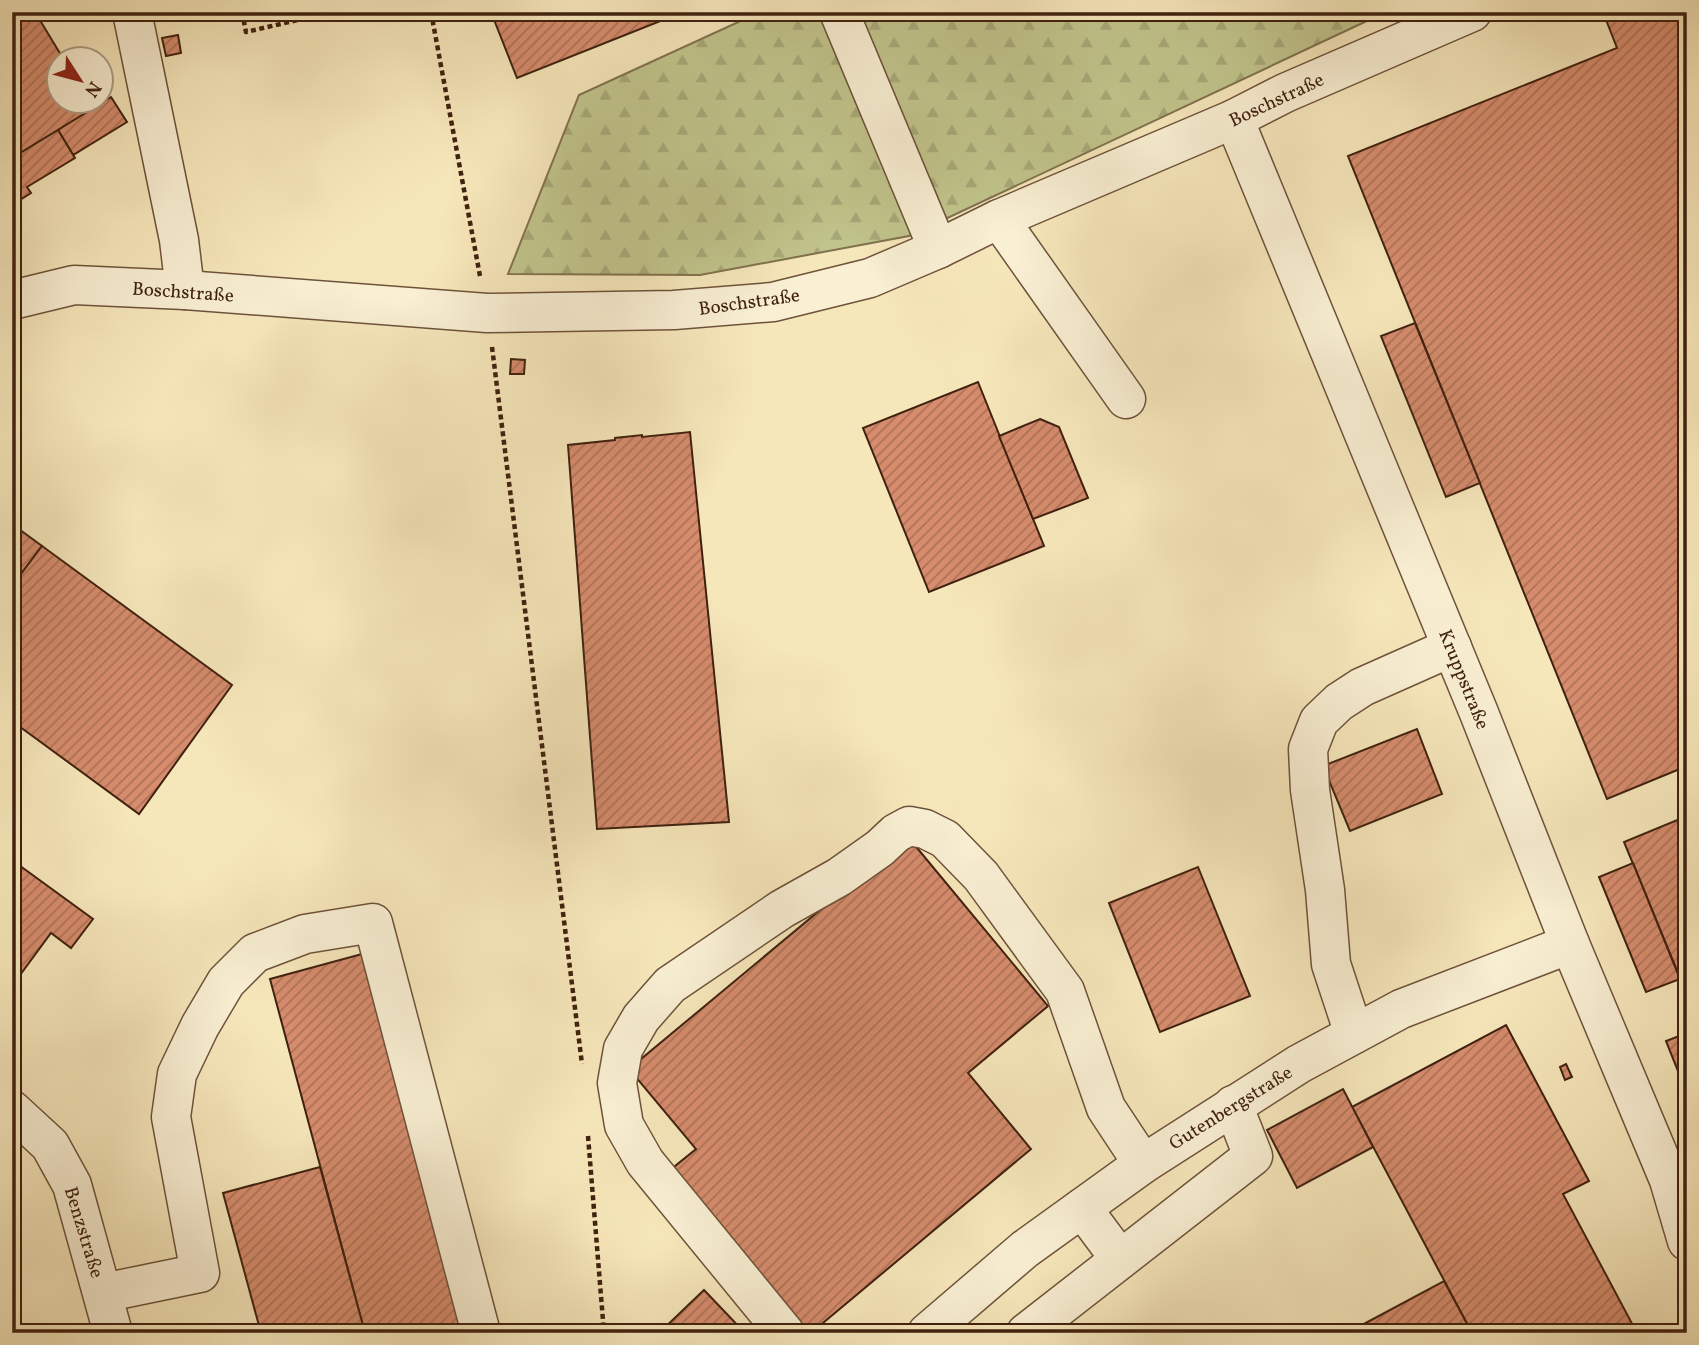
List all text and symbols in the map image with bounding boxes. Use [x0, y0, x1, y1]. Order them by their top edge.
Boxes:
north arrow [46, 46, 116, 116]
street label: Boschstraße [1225, 67, 1329, 134]
text: N [77, 76, 107, 102]
street label: Boschstraße [131, 276, 235, 310]
street label: Boschstraße [697, 283, 802, 323]
street label: Kruppstraße [1431, 626, 1495, 734]
street label: Gutenbergstraße [1164, 1060, 1298, 1157]
street label: Benzstraße [57, 1184, 109, 1281]

